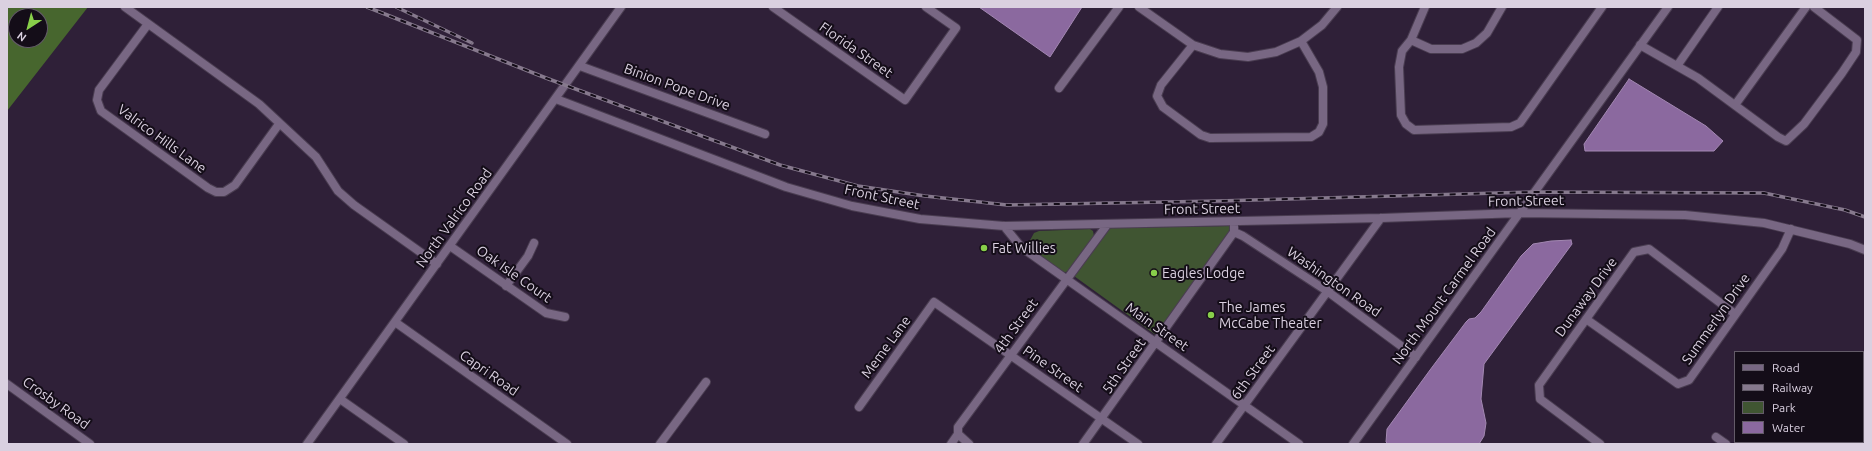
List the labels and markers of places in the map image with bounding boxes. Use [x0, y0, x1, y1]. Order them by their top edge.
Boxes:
place label: Fat Willies [992, 240, 1056, 256]
marker: Fat Willies [979, 243, 989, 253]
place label: Eagles Lodge [1162, 265, 1245, 281]
marker: Eagles Lodge [1149, 268, 1159, 278]
place label: The James McCabe Theater [1219, 299, 1322, 332]
marker: The James McCabe Theater [1206, 310, 1216, 320]

